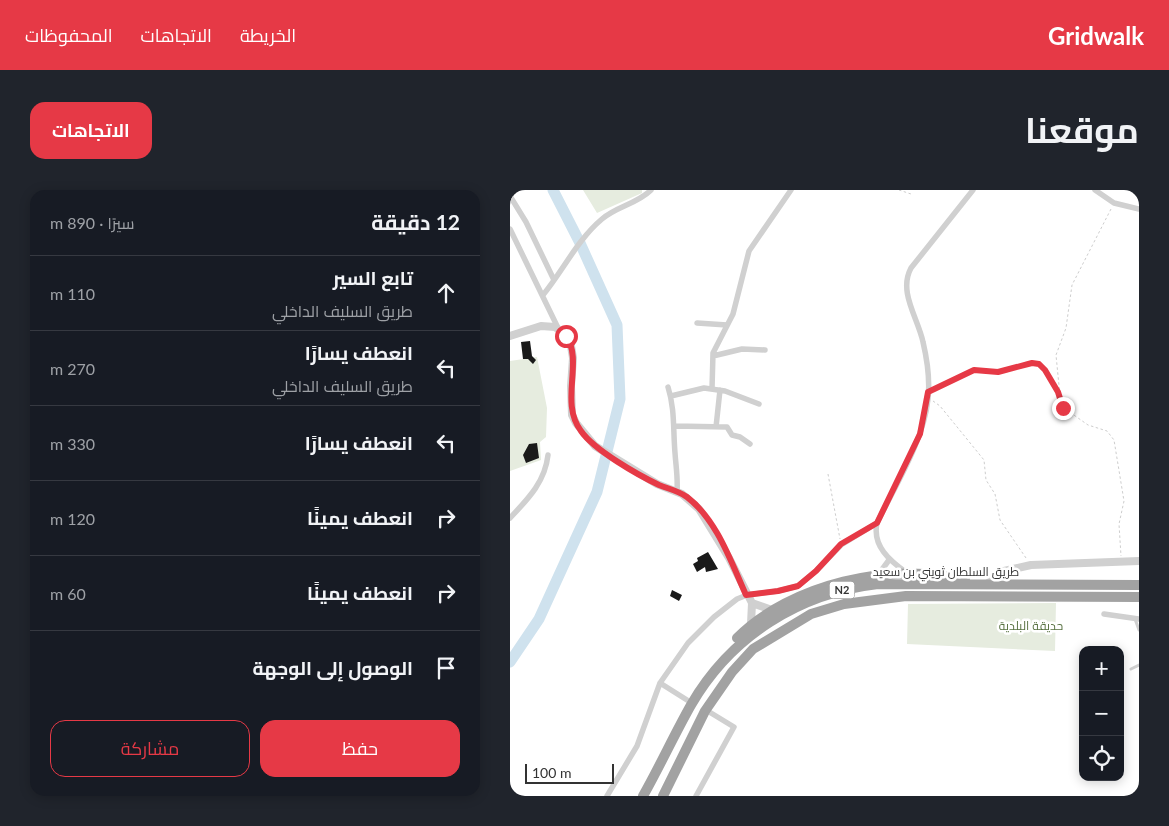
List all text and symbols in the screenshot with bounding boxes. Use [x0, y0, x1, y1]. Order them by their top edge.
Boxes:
text: Gridwalk [1048, 21, 1144, 50]
text: المحفوظات [25, 24, 113, 46]
text: الاتجاهات [141, 24, 212, 46]
text: الخريطة [240, 24, 296, 46]
button: الاتجاهات [30, 102, 152, 159]
text: موقعنا [1025, 108, 1139, 150]
text: 12 دقيقة [371, 209, 460, 234]
text: سيرًا · 890 m [50, 213, 135, 232]
text: تابع السير [333, 266, 413, 289]
icon: ahead [432, 279, 460, 307]
text: 110 m [50, 284, 95, 303]
text: طريق السليف الداخلي [272, 301, 413, 320]
route start [555, 325, 578, 348]
text: انعطف يسارًا [305, 341, 413, 364]
icon: left [432, 354, 460, 382]
text: 270 m [50, 359, 95, 378]
text: طريق السليف الداخلي [272, 376, 413, 395]
route end [1052, 397, 1075, 420]
icon: left [432, 429, 460, 457]
text: انعطف يسارًا [305, 431, 413, 454]
text: 330 m [50, 434, 95, 453]
icon: right [432, 504, 460, 532]
text: انعطف يمينًا [307, 506, 413, 529]
text: 120 m [50, 509, 95, 528]
street label: طريق السلطان ثويني بن سعيد [873, 564, 1019, 582]
icon: right [432, 579, 460, 607]
text: انعطف يمينًا [307, 581, 413, 604]
road number: N2 [830, 582, 854, 598]
text: 60 m [50, 584, 86, 603]
park label: حديقة البلدية [999, 618, 1063, 633]
map controls [1079, 646, 1124, 781]
button: + [1079, 646, 1124, 691]
icon: arrive [432, 654, 460, 682]
text: الوصول إلى الوجهة [252, 656, 413, 679]
button: − [1079, 691, 1124, 736]
button: مشاركة [50, 720, 250, 777]
button: حفظ [260, 720, 460, 777]
button: locate [1079, 736, 1124, 781]
scale bar [525, 761, 614, 784]
text: 100 m [532, 764, 571, 781]

